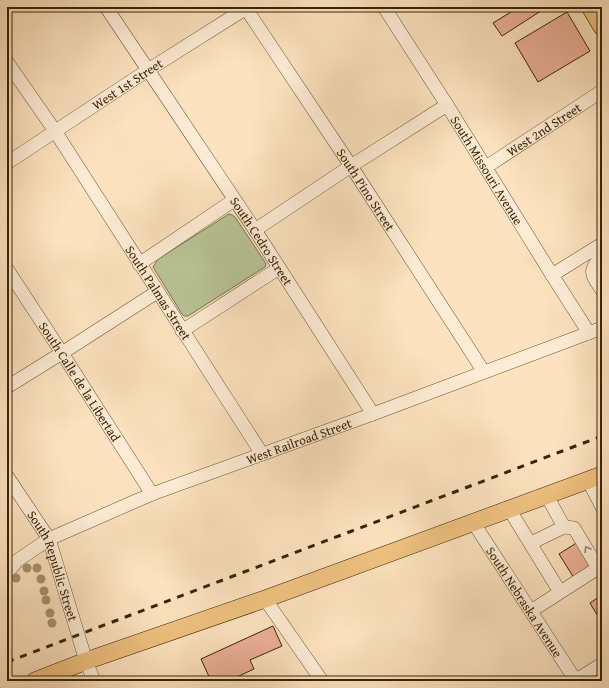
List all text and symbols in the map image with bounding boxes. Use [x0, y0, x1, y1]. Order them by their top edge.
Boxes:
street label: West 1st Street [88, 54, 167, 114]
street label: West 2nd Street [503, 98, 585, 161]
street label: South Missouri Avenue [446, 112, 528, 229]
street label: South Pino Street [332, 145, 400, 235]
street label: South Cedro Street [225, 193, 297, 290]
street label: South Palmas Street [121, 242, 196, 344]
street label: South Calle de la Libertad [34, 318, 125, 445]
street label: West Railroad Street [244, 413, 355, 469]
street label: South Republic Street [23, 507, 82, 624]
street label: South Nebraska Avenue [481, 543, 567, 661]
one-way arrow [584, 546, 591, 553]

